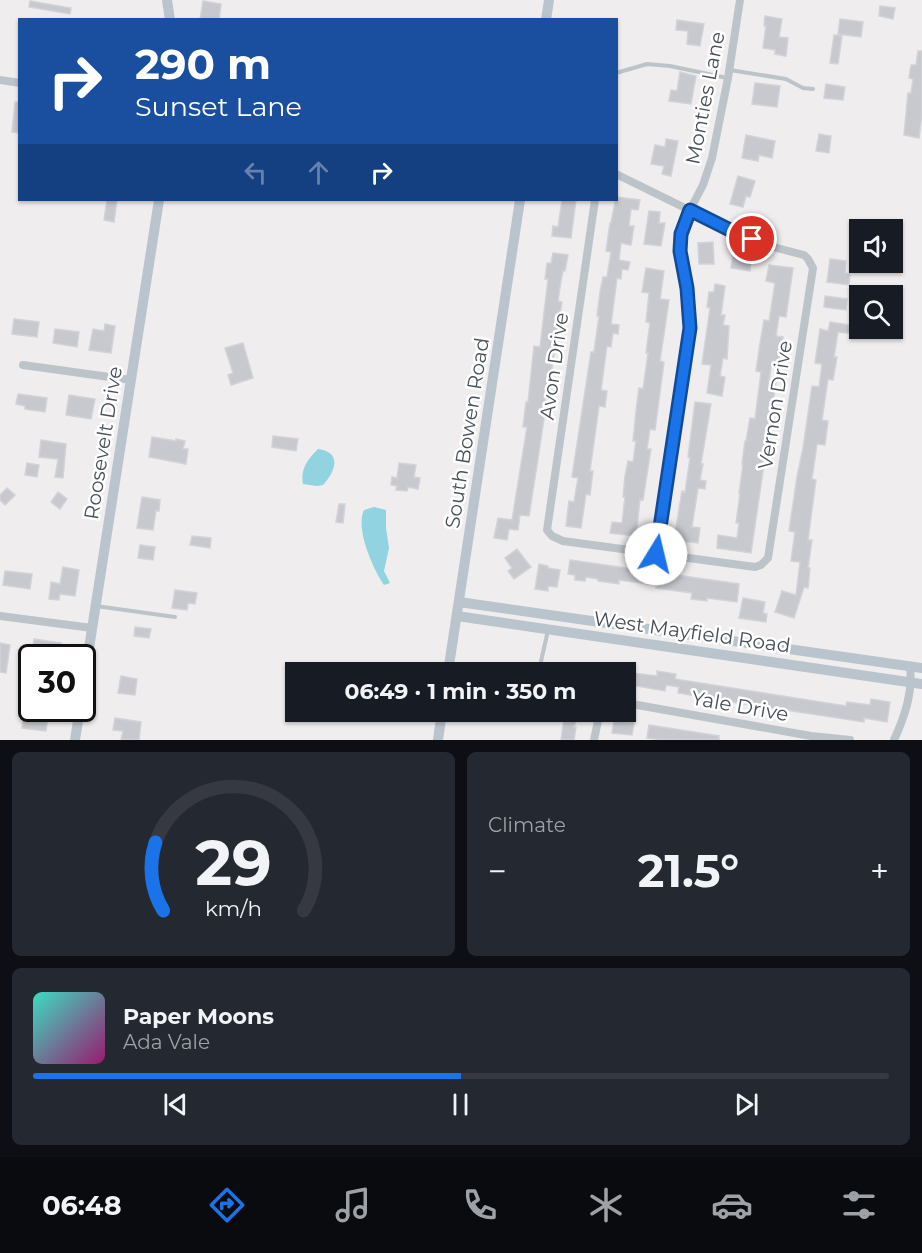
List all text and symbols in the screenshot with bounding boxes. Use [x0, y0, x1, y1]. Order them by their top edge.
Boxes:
street label: Monties Lane [680, 29, 730, 167]
text: 290 m [135, 38, 271, 90]
icon: right [36, 42, 114, 120]
text: Sunset Lane [135, 90, 302, 123]
icon: left [239, 156, 272, 189]
icon: ahead [302, 156, 335, 189]
icon: right [365, 156, 398, 189]
pin [726, 213, 777, 264]
map controls [849, 219, 903, 339]
button: sound [849, 219, 903, 273]
icon: arrive [735, 222, 768, 255]
button: search [849, 285, 903, 339]
street label: Avon Drive [535, 311, 573, 421]
street label: South Bowen Road [440, 336, 494, 530]
street label: Vernon Drive [753, 339, 797, 471]
street label: Roosevelt Drive [79, 365, 127, 521]
position arrow [624, 522, 688, 586]
street label: West Mayfield Road [592, 606, 792, 658]
speed limit sign: 30 [18, 644, 96, 722]
text: 06:49 · 1 min · 350 m [345, 678, 576, 705]
street label: Yale Drive [690, 686, 790, 726]
text: Climate [488, 813, 566, 837]
text: 29 [195, 825, 272, 901]
text: 21.5° [638, 843, 739, 898]
text: − [488, 851, 507, 891]
text: + [870, 851, 889, 891]
text: km/h [205, 895, 262, 921]
text: Paper Moons [123, 1003, 274, 1030]
text: Ada Vale [123, 1030, 210, 1054]
icon: previous [159, 1088, 192, 1121]
icon: pause [444, 1088, 477, 1121]
icon: next [730, 1088, 763, 1121]
icon: directions [206, 1184, 248, 1226]
icon: music [332, 1184, 374, 1226]
icon: phone [459, 1184, 501, 1226]
icon: climate [585, 1184, 627, 1226]
icon: car [711, 1184, 753, 1226]
icon: filters [838, 1184, 880, 1226]
text: 06:48 [42, 1189, 122, 1222]

